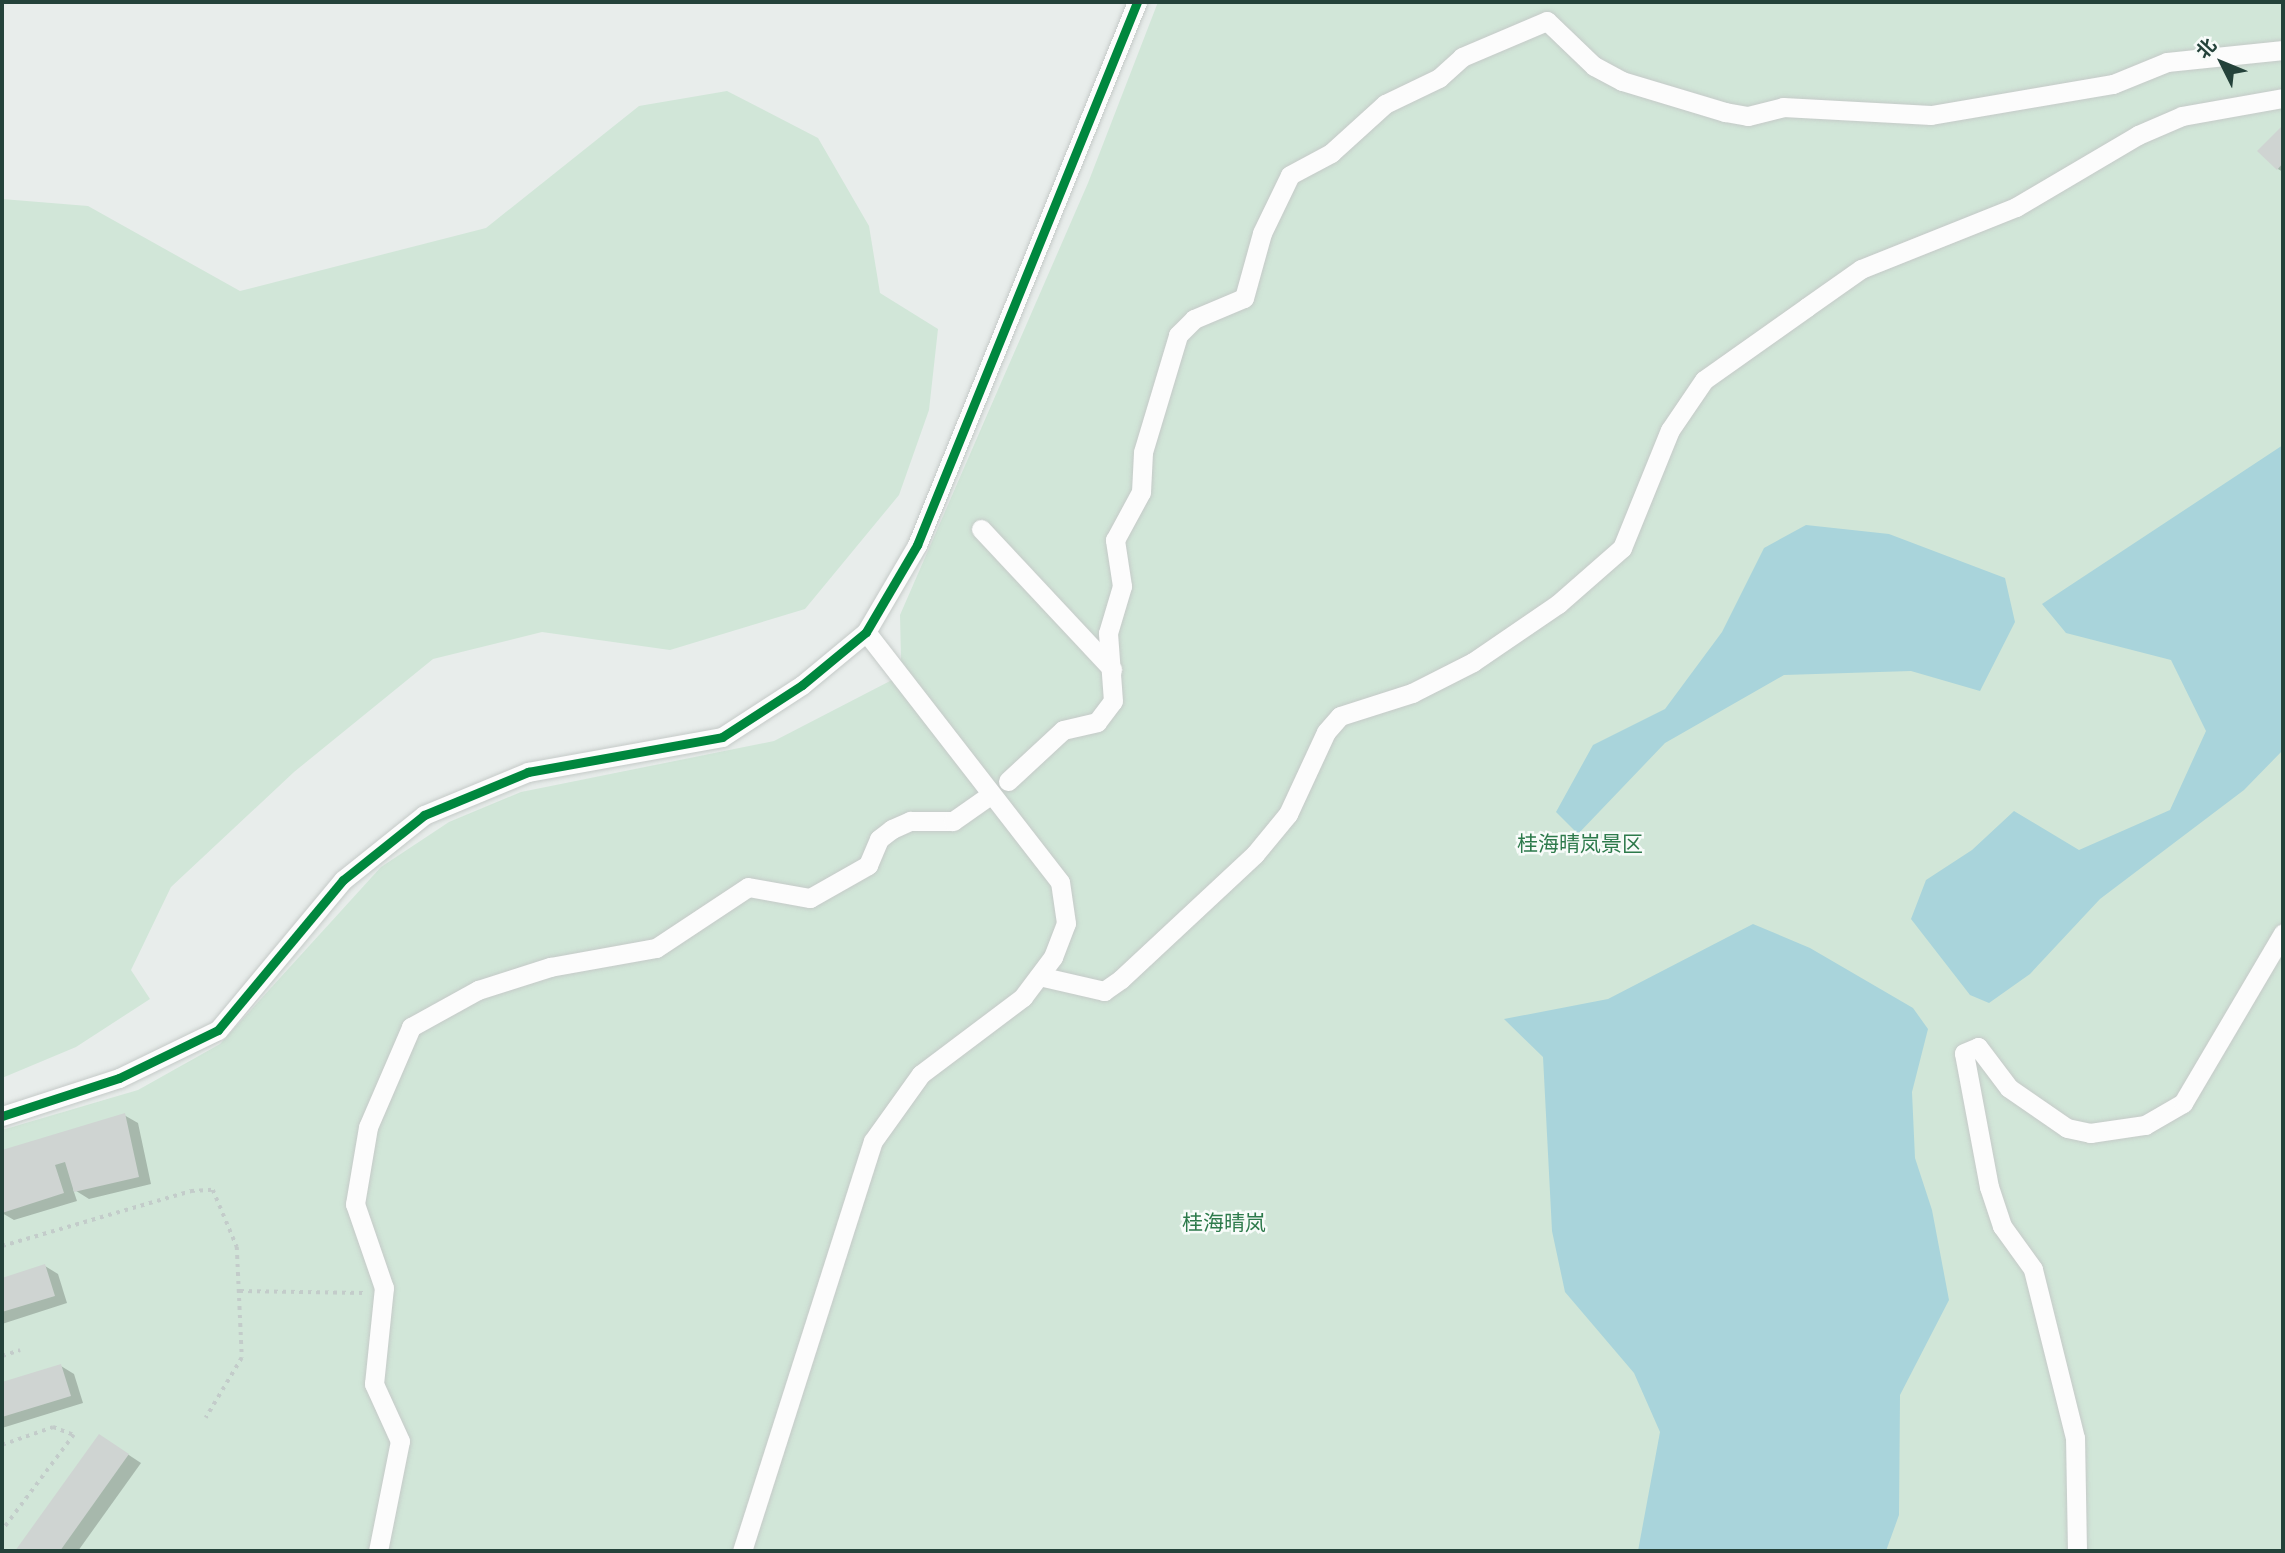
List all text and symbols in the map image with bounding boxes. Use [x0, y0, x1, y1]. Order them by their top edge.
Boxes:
north arrow [2187, 28, 2257, 98]
text: 北 [2191, 34, 2222, 64]
park label: 桂海晴岚景区 [1517, 831, 1643, 857]
park label: 桂海晴岚 [1182, 1210, 1266, 1236]

